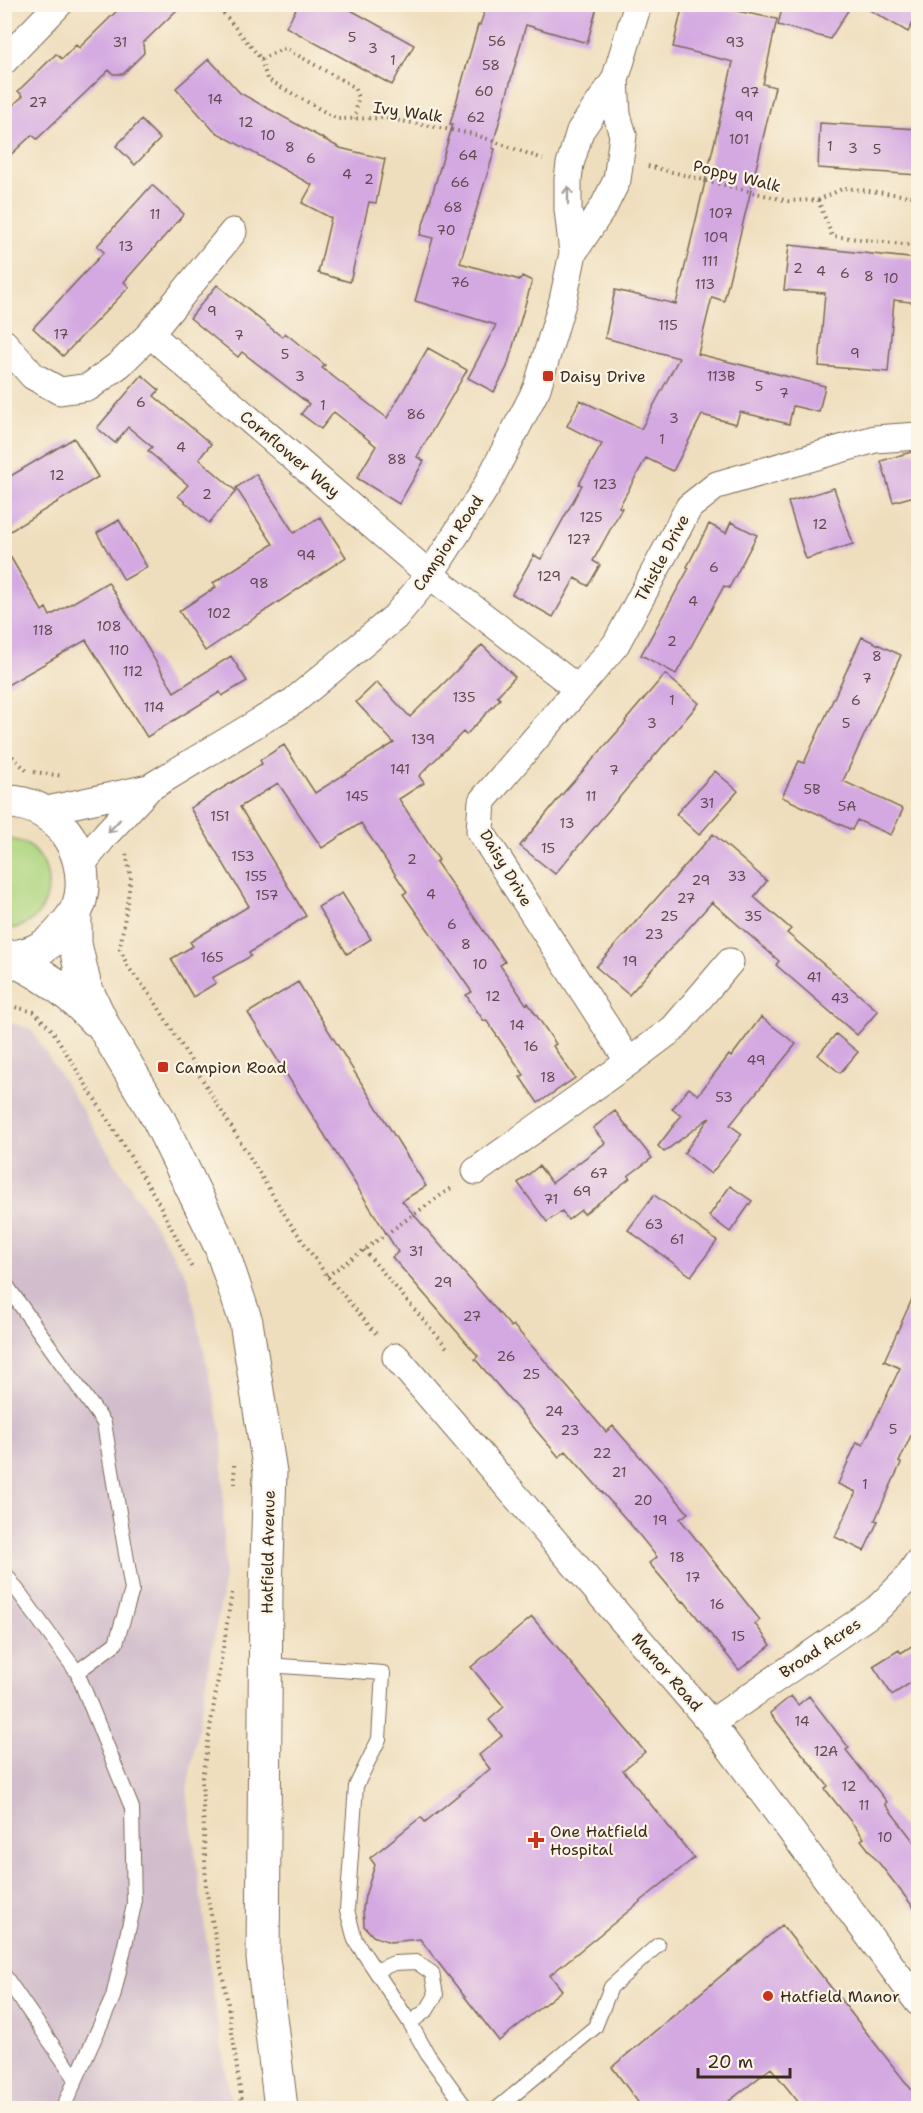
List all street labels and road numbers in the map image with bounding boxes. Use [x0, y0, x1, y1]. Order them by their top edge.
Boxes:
street label: Ivy Walk [372, 97, 444, 127]
street label: Poppy Walk [691, 155, 783, 197]
street label: Cornflower Way [235, 406, 345, 502]
street label: Campion Road [408, 491, 488, 595]
street label: Thistle Drive [630, 511, 694, 605]
street label: Daisy Drive [475, 826, 537, 910]
street label: Hatfield Avenue [256, 1490, 280, 1614]
street label: Broad Acres [775, 1613, 865, 1683]
street label: Manor Road [627, 1628, 707, 1716]

